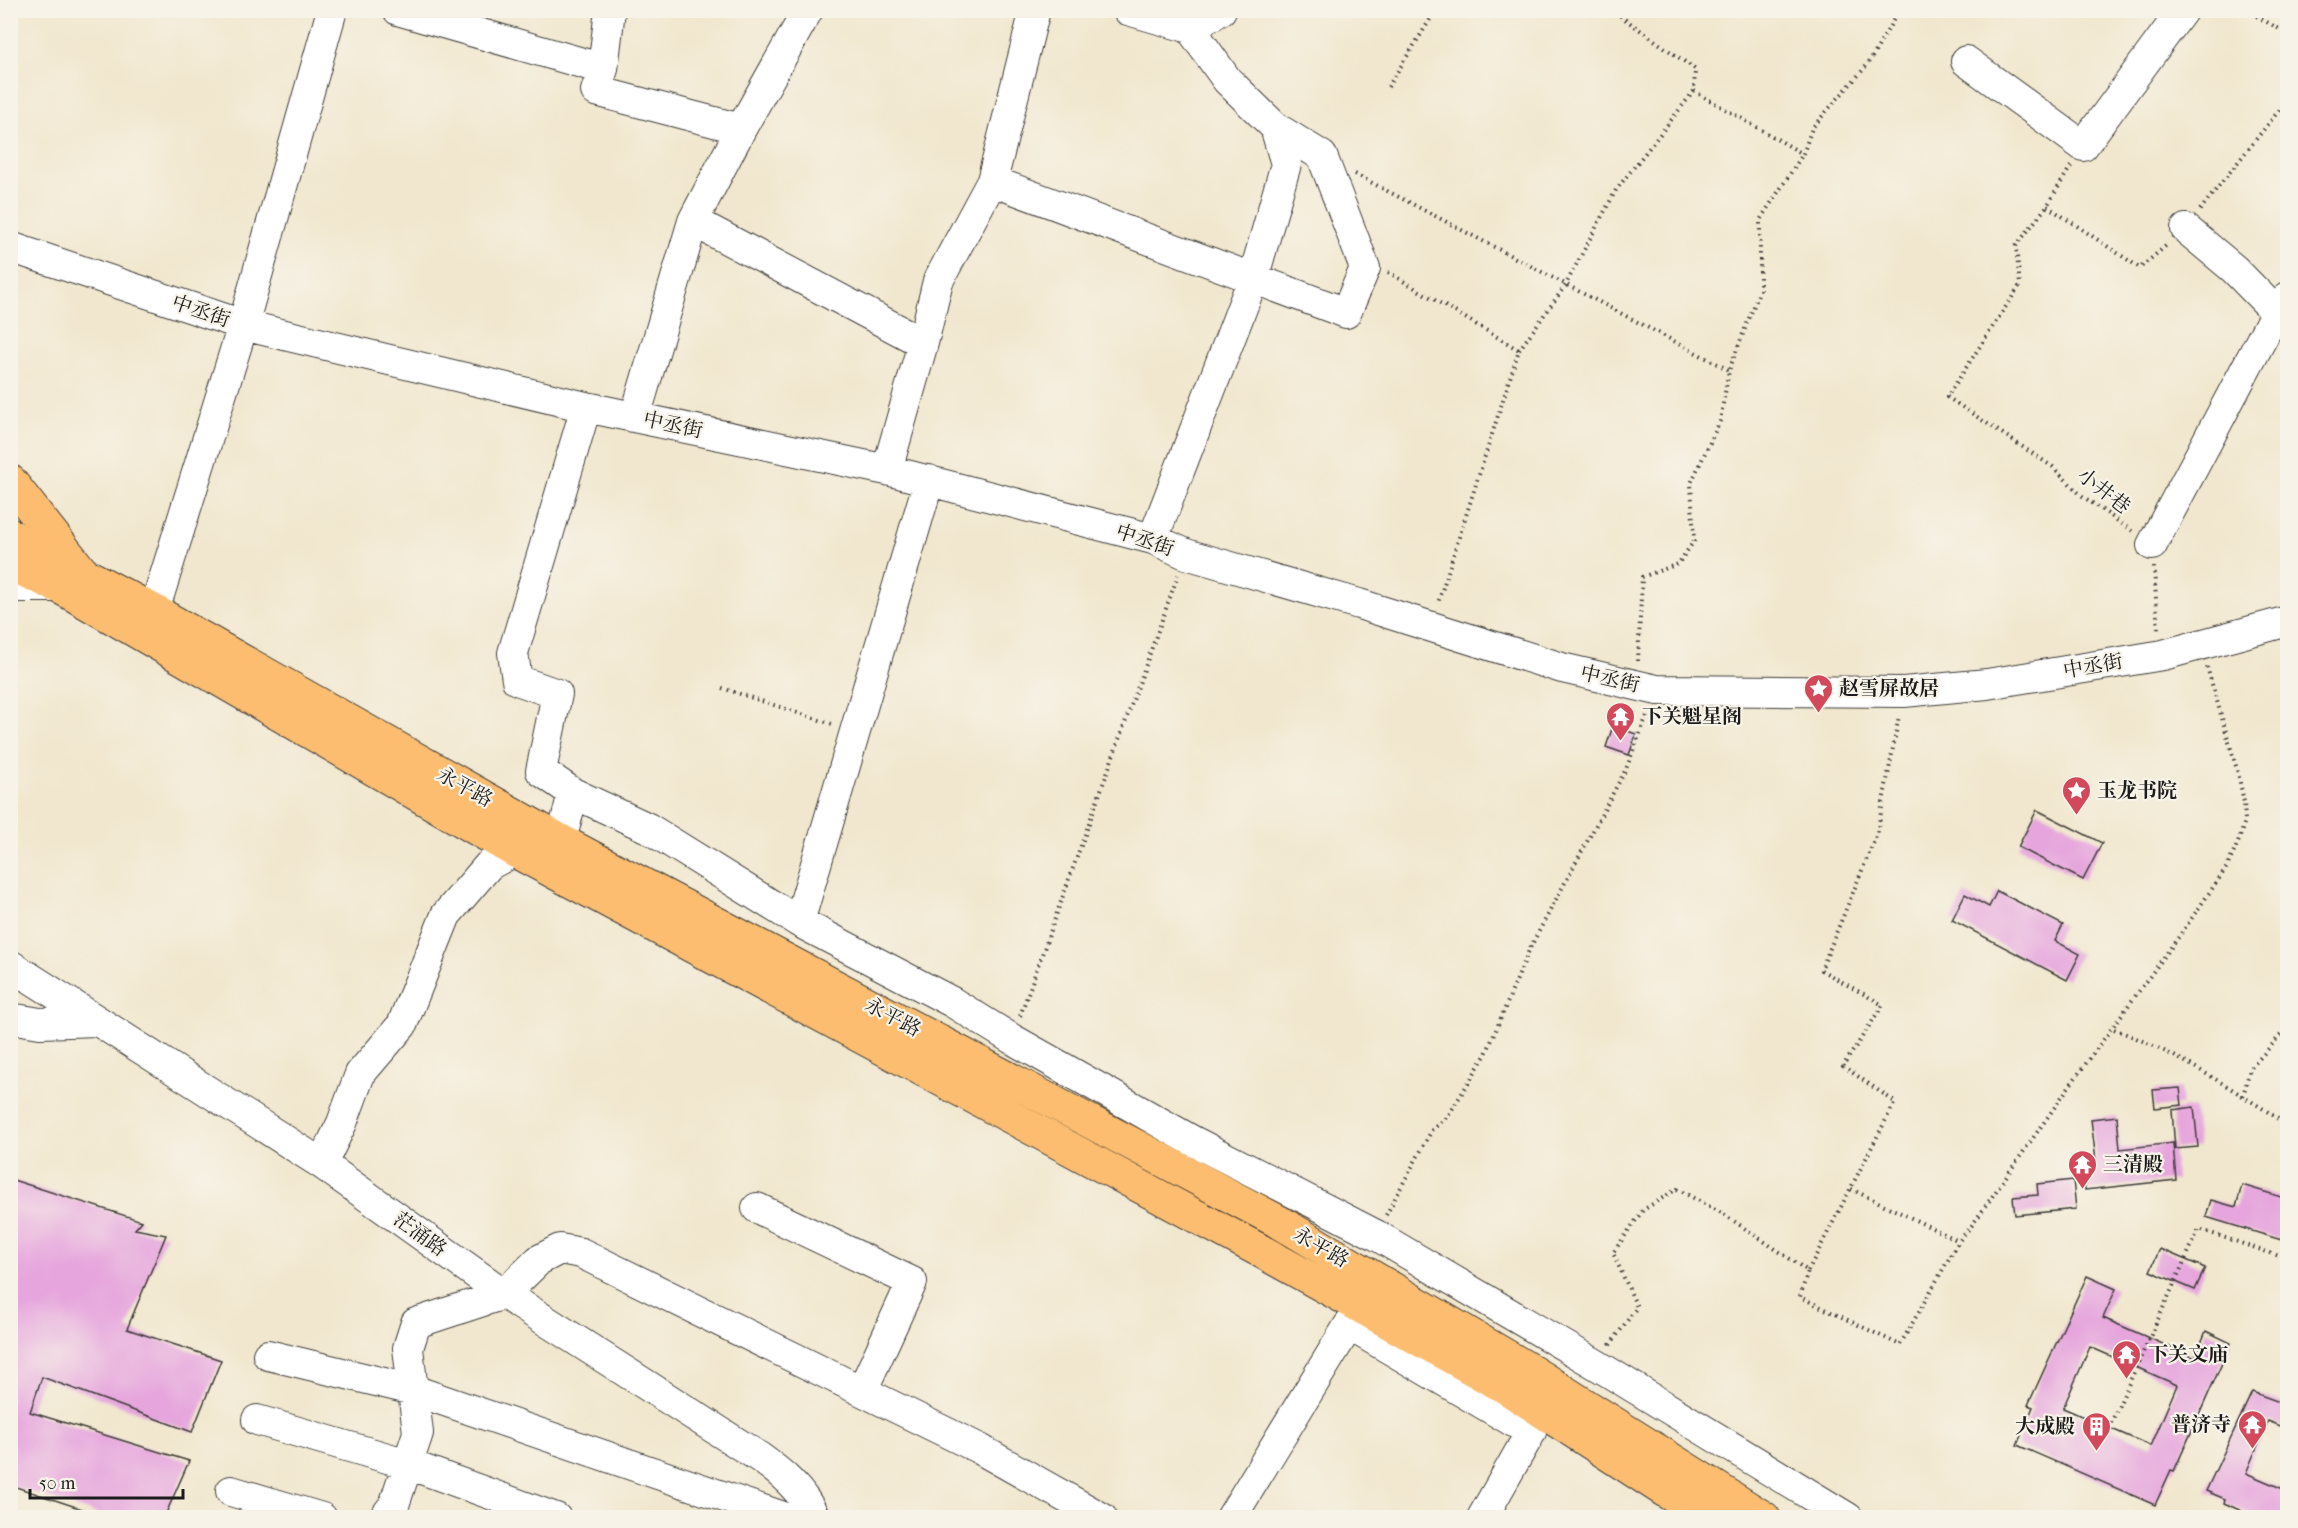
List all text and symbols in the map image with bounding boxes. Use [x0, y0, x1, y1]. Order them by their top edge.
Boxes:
street label: 中丞街 [169, 290, 233, 332]
street label: 中丞街 [641, 408, 705, 442]
street label: 小井巷 [2073, 463, 2135, 519]
street label: 中丞街 [1113, 519, 1177, 561]
street label: 中丞街 [2061, 649, 2125, 683]
street label: 中丞街 [1578, 661, 1642, 697]
place icon: 赵雪屏故居 [1802, 672, 1834, 714]
place label: 赵雪屏故居 [1839, 677, 1939, 700]
temple icon: 下关魁星阁 [1605, 700, 1637, 742]
place label: 下关魁星阁 [1642, 705, 1742, 728]
street label: 永平路 [433, 762, 497, 812]
place icon: 玉龙书院 [2060, 774, 2092, 816]
place label: 玉龙书院 [2097, 779, 2177, 802]
street label: 永平路 [861, 993, 925, 1041]
temple icon: 三清殿 [2066, 1148, 2098, 1190]
place label: 三清殿 [2103, 1153, 2163, 1176]
street label: 茫涌路 [389, 1207, 451, 1261]
street label: 永平路 [1289, 1222, 1353, 1272]
temple icon: 下关文庙 [2111, 1338, 2143, 1380]
place label: 下关文庙 [2148, 1343, 2228, 1366]
temple icon: 普济寺 [2236, 1408, 2268, 1450]
building icon: 大成殿 [2080, 1410, 2112, 1452]
place label: 普济寺 [2171, 1413, 2231, 1436]
place label: 大成殿 [2015, 1415, 2075, 1438]
scale bar [30, 1462, 183, 1500]
text: 50 m [39, 1473, 76, 1494]

